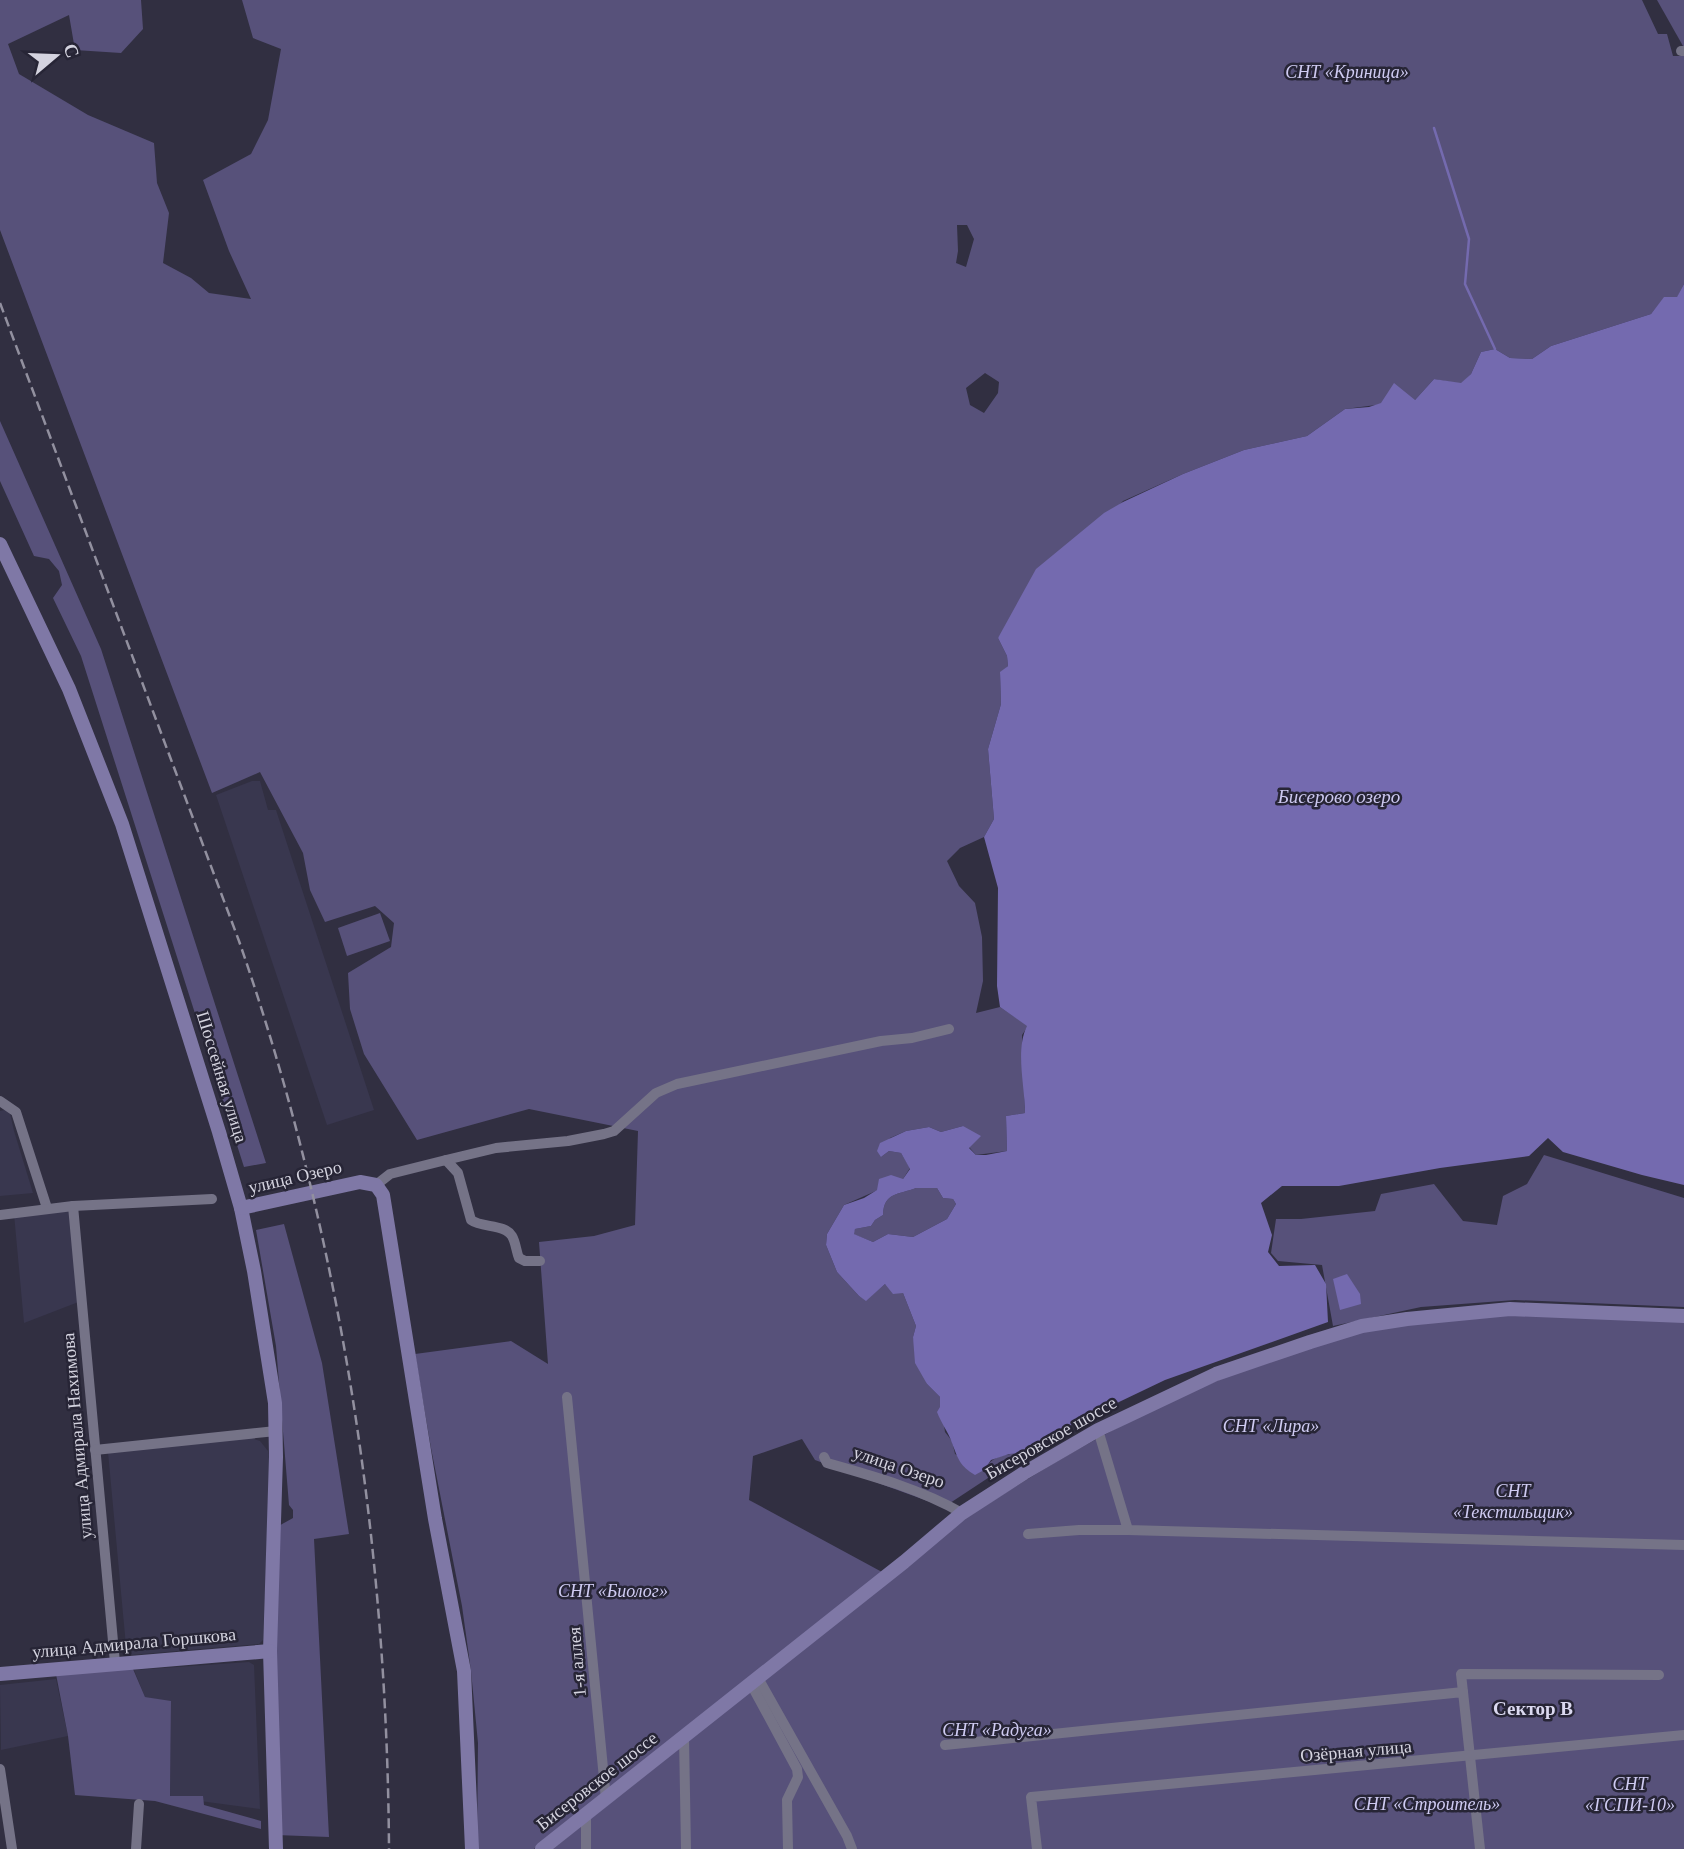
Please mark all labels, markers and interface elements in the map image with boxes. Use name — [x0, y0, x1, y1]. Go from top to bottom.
north arrow — [21, 21, 91, 91]
text: С — [59, 41, 84, 61]
park label: СНТ «Криница» — [1285, 62, 1409, 82]
water label: Бисерово озеро — [1277, 786, 1400, 807]
street label: Шоссейная улица — [193, 1009, 251, 1145]
street label: улица Озеро — [246, 1157, 344, 1197]
street label: улица Адмирала Нахимова — [58, 1332, 96, 1540]
street label: Бисеровское шоссе — [982, 1392, 1120, 1484]
park label: СНТ «Лира» — [1223, 1416, 1319, 1436]
street label: улица Озеро — [851, 1442, 947, 1492]
park label: СНТ «Текстильщик» — [1453, 1481, 1573, 1522]
park label: СНТ «Биолог» — [558, 1581, 668, 1601]
street label: улица Адмирала Горшкова — [31, 1624, 237, 1662]
street label: 1-я аллея — [564, 1626, 590, 1698]
district label: Сектор В — [1493, 1698, 1573, 1719]
park label: СНТ «Радуга» — [942, 1720, 1052, 1740]
street label: Бисеровское шоссе — [533, 1728, 661, 1834]
street label: Озёрная улица — [1299, 1736, 1413, 1766]
park label: СНТ «ГСПИ-10» — [1585, 1774, 1675, 1815]
park label: СНТ «Строитель» — [1354, 1794, 1500, 1814]

